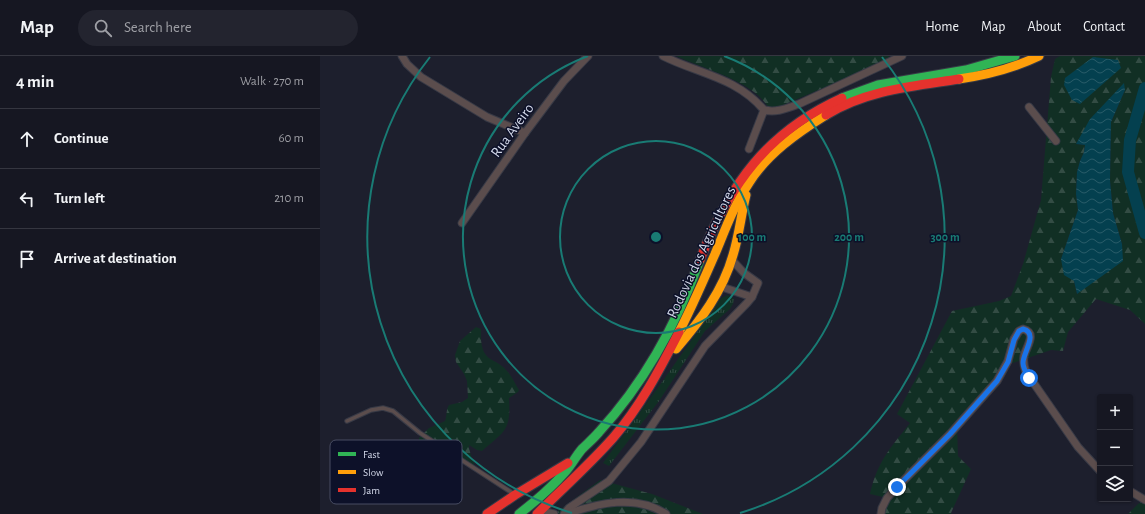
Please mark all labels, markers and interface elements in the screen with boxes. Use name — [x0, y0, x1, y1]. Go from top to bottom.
search box — [78, 10, 358, 46]
icon: search — [92, 17, 114, 39]
text: Map — [20, 18, 54, 37]
text: Search here — [124, 20, 192, 35]
text: Home — [925, 20, 959, 34]
text: Map — [981, 20, 1005, 34]
text: About — [1027, 20, 1061, 34]
text: Contact — [1083, 20, 1125, 34]
text: 4 min — [16, 73, 54, 90]
text: Walk · 270 m — [240, 75, 304, 88]
street label: Rua Aveiro — [488, 101, 537, 160]
icon: ahead — [16, 128, 38, 150]
text: Continue — [54, 131, 109, 146]
text: 60 m — [278, 132, 304, 145]
street label: Rodovia dos Agricultores — [664, 184, 739, 320]
icon: left — [16, 188, 38, 210]
text: Turn left — [54, 191, 105, 206]
text: 210 m — [274, 192, 304, 205]
centre of rings — [649, 230, 663, 244]
text: 100 m — [738, 231, 766, 243]
text: 200 m — [834, 231, 864, 243]
text: 300 m — [930, 231, 960, 243]
icon: arrive — [16, 248, 38, 270]
text: Arrive at destination — [54, 251, 177, 266]
route start — [1020, 369, 1038, 387]
map controls — [1097, 394, 1133, 502]
button: + — [1097, 394, 1133, 430]
button: − — [1097, 430, 1133, 466]
legend — [330, 440, 462, 504]
text: Fast — [363, 449, 381, 460]
button: layers — [1097, 466, 1133, 502]
text: Slow — [363, 467, 384, 478]
route end — [888, 478, 906, 496]
text: Jam — [363, 485, 380, 496]

